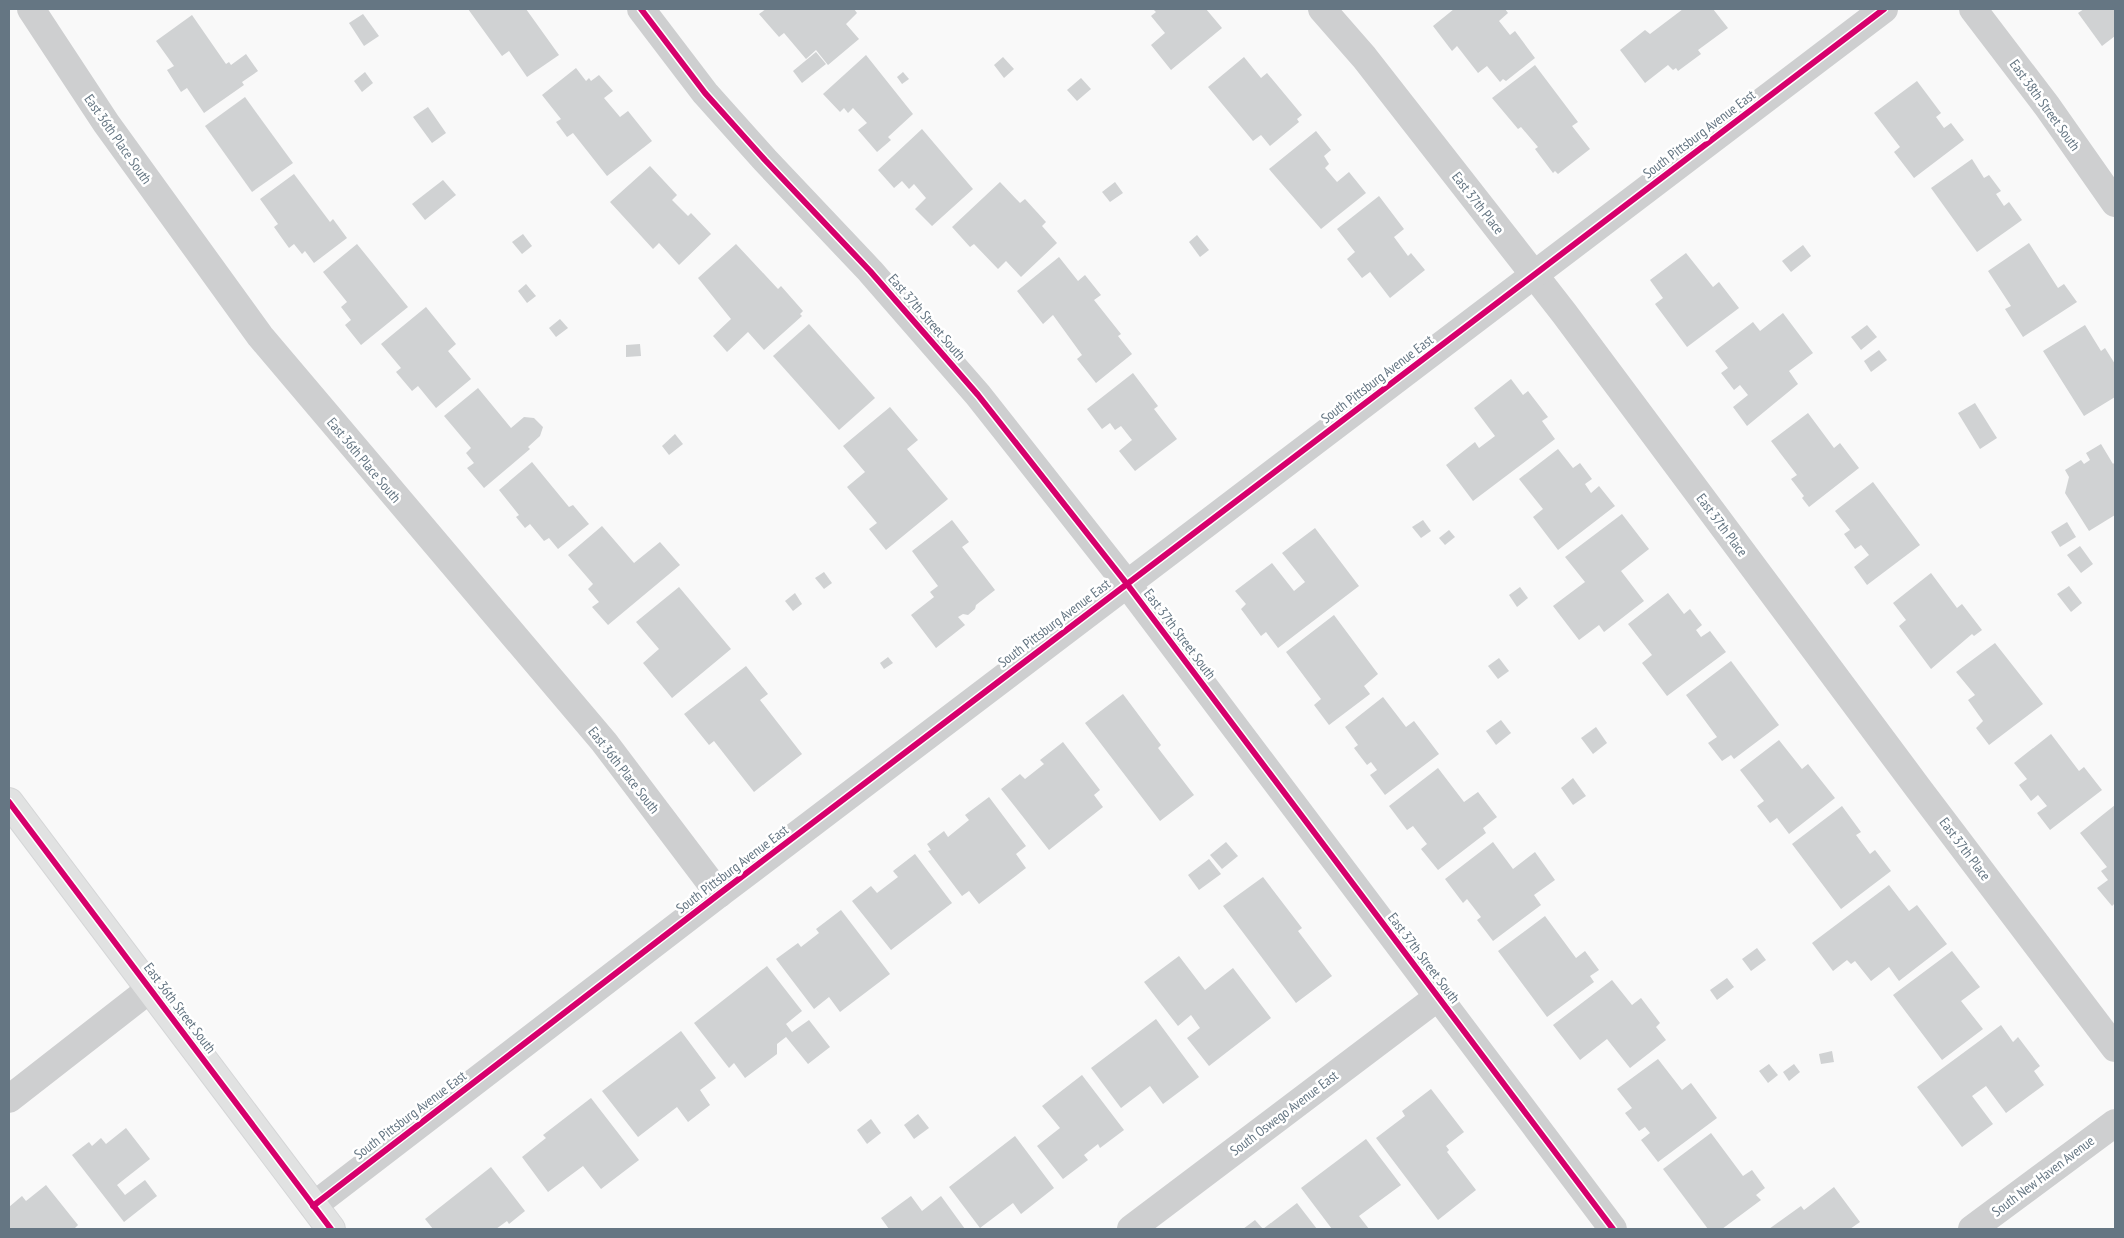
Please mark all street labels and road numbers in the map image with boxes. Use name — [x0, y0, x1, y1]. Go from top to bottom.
street label: East 38th Street South — [2006, 56, 2084, 154]
street label: South Pittsburg Avenue East — [1639, 86, 1759, 182]
street label: East 36th Place South — [80, 91, 156, 187]
street label: East 37th Place — [1448, 168, 1508, 238]
street label: East 37th Street South — [885, 270, 969, 364]
street label: South Pittsburg Avenue East — [1317, 331, 1437, 427]
street label: East 36th Place South — [323, 414, 405, 506]
street label: East 37th Place — [1692, 490, 1752, 560]
street label: South Pittsburg Avenue East — [994, 575, 1114, 671]
street label: East 37th Street South — [1140, 585, 1220, 683]
street label: East 36th Place South — [584, 723, 664, 817]
street label: East 37th Place — [1935, 814, 1995, 884]
street label: South Pittsburg Avenue East — [672, 821, 792, 917]
street label: East 37th Street South — [1384, 909, 1464, 1007]
street label: East 36th Street South — [140, 959, 220, 1057]
street label: South Oswego Avenue East — [1226, 1066, 1342, 1159]
street label: South Pittsburg Avenue East — [350, 1067, 470, 1163]
street label: South New Haven Avenue — [1988, 1131, 2098, 1220]

